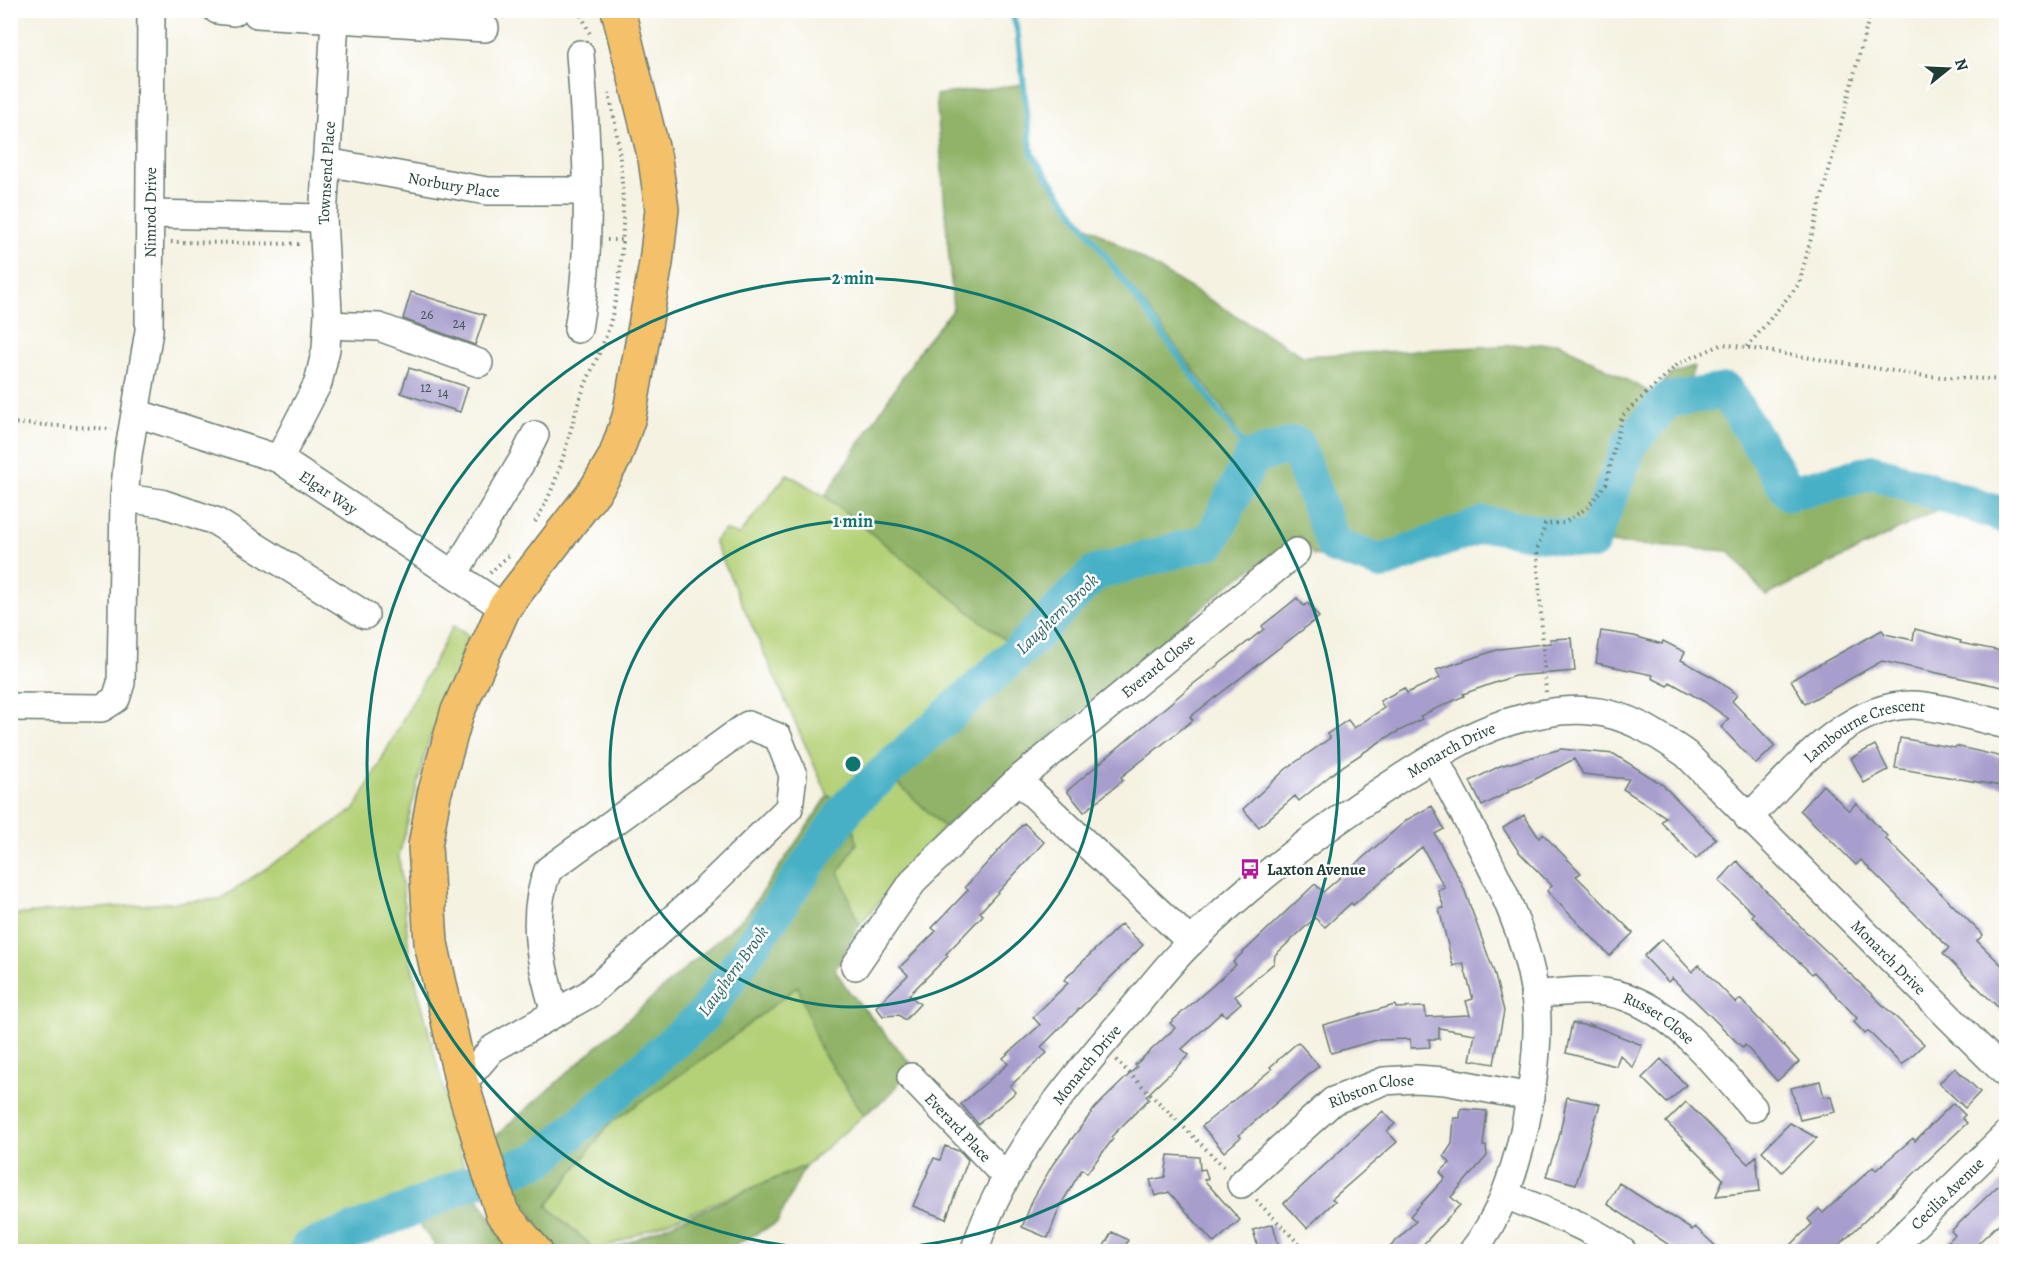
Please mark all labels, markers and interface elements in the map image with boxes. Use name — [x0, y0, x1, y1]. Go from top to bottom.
north arrow — [1918, 39, 1978, 99]
text: N — [1949, 56, 1974, 74]
street label: Townsend Place — [313, 120, 341, 225]
street label: Nimrod Drive — [139, 167, 162, 258]
street label: Norbury Place — [406, 167, 500, 203]
text: 2 min — [832, 266, 874, 290]
house number: 26 — [420, 305, 434, 324]
house number: 24 — [453, 314, 466, 333]
house number: 12 — [420, 378, 432, 397]
house number: 14 — [437, 383, 449, 402]
street label: Elgar Way — [295, 465, 363, 521]
text: 1 min — [833, 509, 873, 533]
water label: Laughern Brook — [1011, 569, 1103, 659]
street label: Everard Close — [1117, 629, 1200, 703]
street label: Lambourne Crescent — [1799, 695, 1926, 768]
street label: Monarch Drive — [1403, 717, 1499, 783]
centre of rings — [843, 754, 863, 774]
bus stop icon: Laxton Avenue — [1238, 857, 1262, 881]
place label: Laxton Avenue — [1267, 859, 1366, 881]
street label: Monarch Drive — [1846, 915, 1931, 1000]
water label: Laughern Brook — [692, 921, 774, 1021]
street label: Russet Close — [1620, 987, 1699, 1050]
street label: Monarch Drive — [1048, 1020, 1126, 1110]
street label: Ribston Close — [1325, 1069, 1415, 1114]
street label: Everard Place — [919, 1088, 996, 1167]
street label: Cecilia Avenue — [1906, 1153, 1989, 1235]

